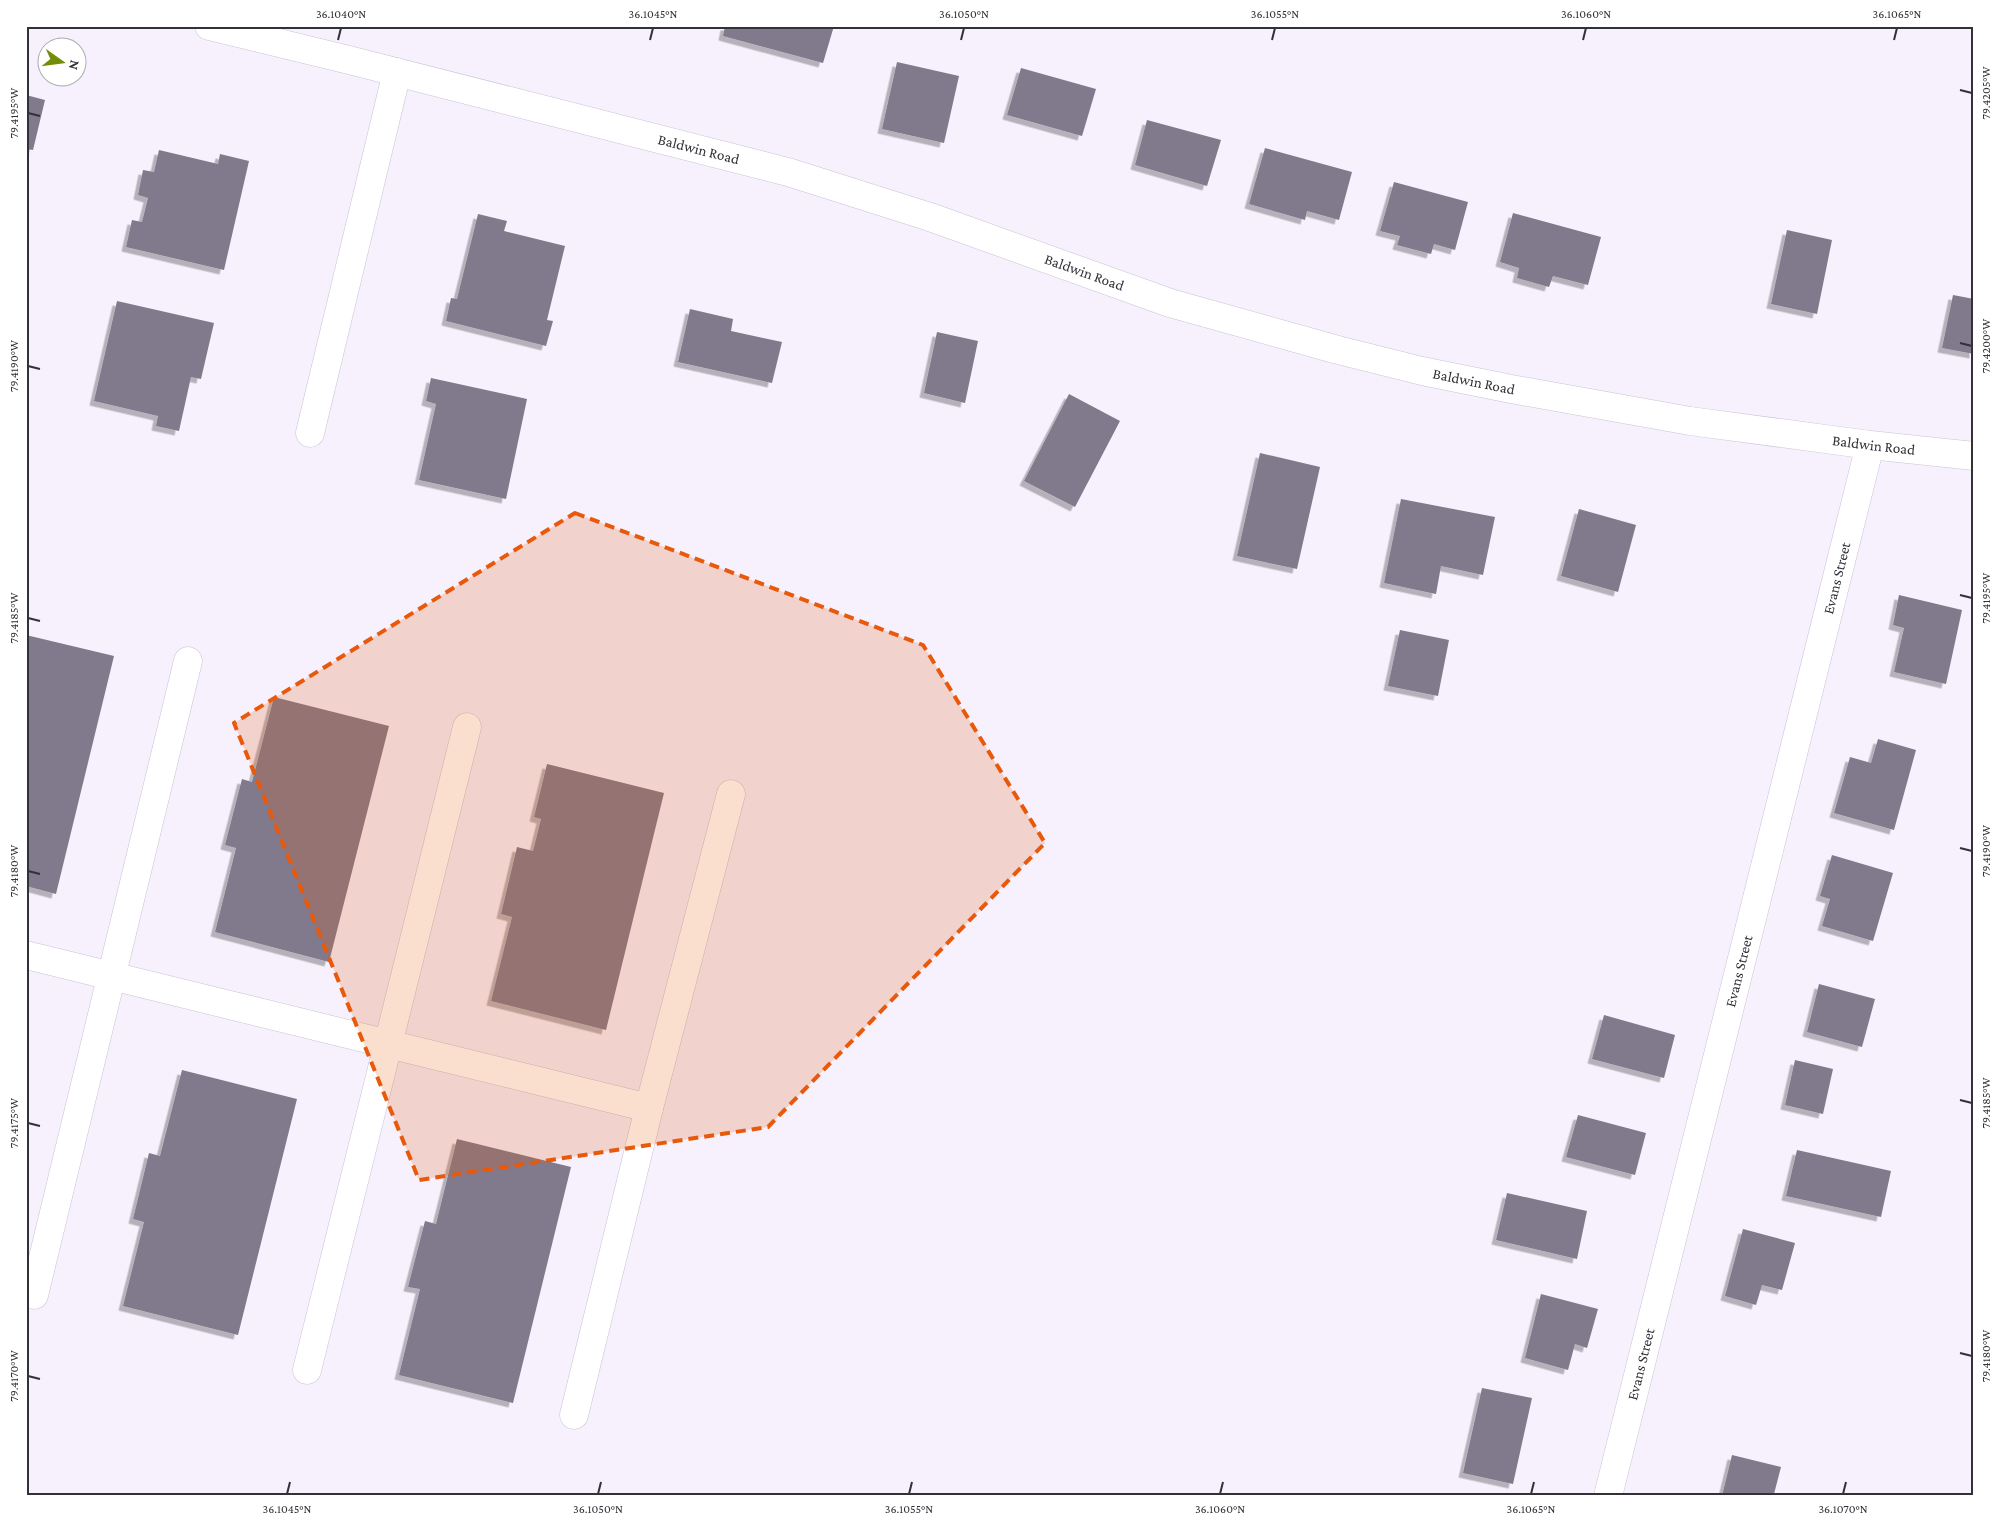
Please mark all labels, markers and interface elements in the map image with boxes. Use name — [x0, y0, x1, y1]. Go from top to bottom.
text: 36.1040°N — [316, 7, 366, 21]
text: 36.1045°N — [629, 7, 678, 21]
text: 36.1050°N — [939, 7, 989, 21]
text: 36.1055°N — [1251, 7, 1299, 21]
text: 36.1060°N — [1561, 7, 1611, 21]
text: 36.1065°N — [1873, 7, 1921, 21]
north arrow — [38, 38, 88, 88]
text: N — [66, 59, 84, 72]
text: 79.4205°W — [1979, 66, 1993, 120]
text: 79.4195°W — [7, 88, 21, 138]
street label: Baldwin Road — [656, 131, 741, 167]
street label: Baldwin Road — [1042, 251, 1126, 294]
text: 79.4200°W — [1979, 319, 1993, 373]
text: 79.4190°W — [7, 340, 21, 392]
street label: Baldwin Road — [1431, 365, 1516, 398]
street label: Baldwin Road — [1831, 432, 1916, 458]
street label: Evans Street — [1820, 539, 1854, 616]
text: 79.4195°W — [1979, 573, 1993, 623]
text: 79.4185°W — [7, 592, 21, 644]
text: 79.4190°W — [1979, 825, 1993, 877]
text: 79.4180°W — [7, 845, 21, 897]
street label: Evans Street — [1722, 932, 1756, 1009]
text: 79.4185°W — [1979, 1077, 1993, 1129]
text: 79.4175°W — [7, 1098, 21, 1148]
street label: Evans Street — [1624, 1325, 1658, 1402]
text: 79.4180°W — [1979, 1330, 1993, 1382]
text: 79.4170°W — [7, 1350, 21, 1402]
text: 36.1045°N — [263, 1502, 312, 1516]
text: 36.1050°N — [573, 1502, 623, 1516]
text: 36.1055°N — [885, 1502, 933, 1516]
text: 36.1060°N — [1195, 1502, 1245, 1516]
text: 36.1065°N — [1507, 1502, 1555, 1516]
text: 36.1070°N — [1818, 1502, 1868, 1516]

